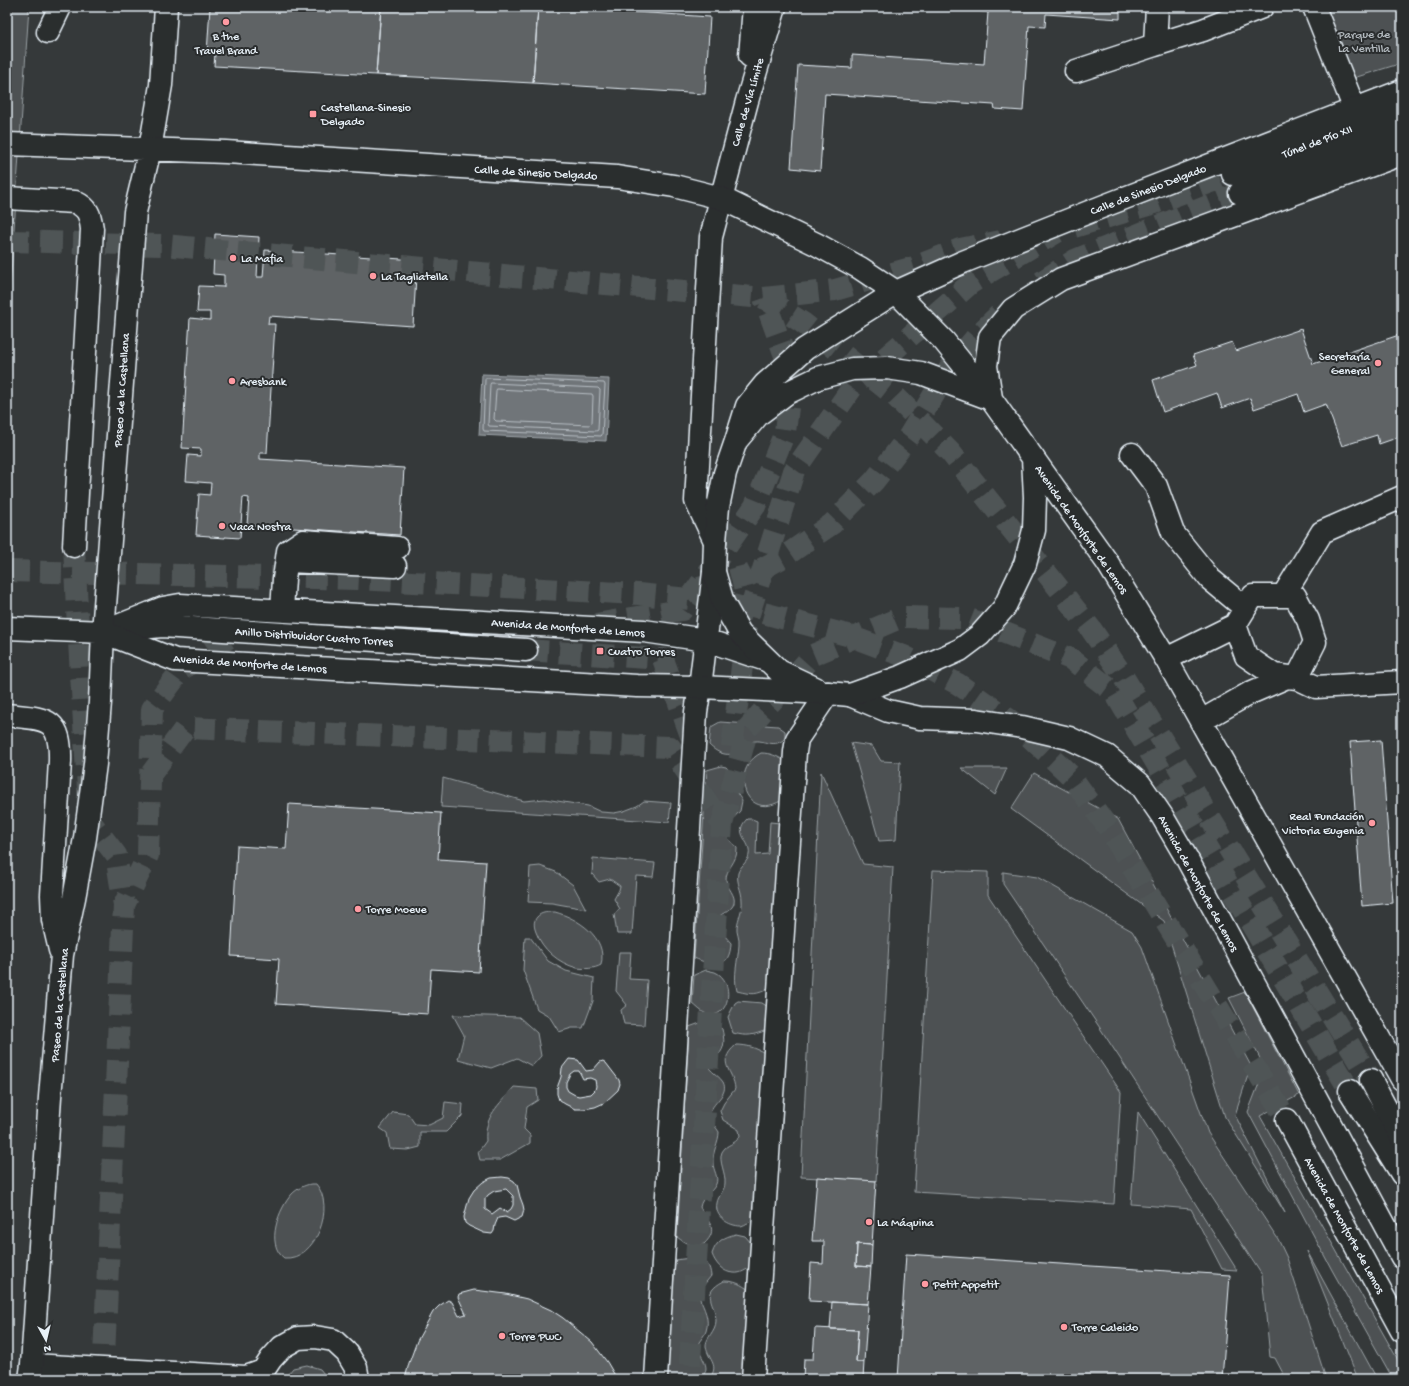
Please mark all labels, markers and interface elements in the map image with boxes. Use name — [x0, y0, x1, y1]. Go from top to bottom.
marker: B the Travel Brand — [221, 17, 231, 27]
park label: Parque de La Ventilla — [1337, 29, 1391, 57]
place label: B the Travel Brand — [194, 31, 258, 59]
street label: Calle de Vía Límite — [730, 56, 768, 148]
place label: Castellana-Sinesio Delgado — [320, 102, 411, 130]
marker: Castellana-Sinesio Delgado — [308, 109, 318, 119]
street label: Túnel de Pío XII — [1280, 123, 1355, 163]
street label: Calle de Sinesio Delgado — [1089, 162, 1209, 219]
street label: Calle de Sinesio Delgado — [474, 164, 598, 184]
marker: La Mafia — [228, 253, 238, 263]
place label: La Mafia — [241, 253, 283, 267]
marker: La Tagliatella — [368, 271, 378, 281]
place label: La Tagliatella — [381, 271, 448, 285]
street label: Paseo de la Castellana — [112, 332, 134, 449]
place label: Secretaría General — [1319, 351, 1370, 379]
marker: Secretaría General — [1373, 358, 1383, 368]
marker: Aresbank — [227, 376, 237, 386]
place label: Aresbank — [240, 376, 288, 390]
street label: Avenida de Monforte de Lemos — [1031, 463, 1130, 598]
marker: Vaca Nostra — [217, 521, 227, 531]
place label: Vaca Nostra — [229, 521, 292, 535]
street label: Avenida de Monforte de Lemos — [491, 617, 646, 641]
street label: Anillo Distribuidor Cuatro Torres — [234, 625, 394, 651]
marker: Cuatro Torres — [595, 646, 605, 656]
place label: Cuatro Torres — [608, 646, 676, 660]
street label: Avenida de Monforte de Lemos — [173, 653, 328, 677]
place label: Real Fundación Victoria Eugenia — [1281, 811, 1364, 839]
street label: Avenida de Monforte de Lemos — [1154, 813, 1241, 955]
marker: Real Fundación Victoria Eugenia — [1367, 818, 1377, 828]
marker: Torre Moeve — [353, 904, 363, 914]
place label: Torre Moeve — [365, 904, 427, 918]
street label: Paseo de la Castellana — [49, 947, 73, 1064]
street label: Avenida de Monforte de Lemos — [1300, 1155, 1387, 1297]
marker: La Máquina — [864, 1217, 874, 1227]
place label: La Máquina — [877, 1217, 934, 1231]
marker: Petit Appetit — [920, 1279, 930, 1289]
place label: Petit Appetit — [932, 1279, 1000, 1293]
north arrow — [26, 1320, 66, 1360]
marker: Torre Caleido — [1059, 1322, 1069, 1332]
place label: Torre Caleido — [1071, 1322, 1138, 1336]
marker: Torre PwC — [497, 1331, 507, 1341]
place label: Torre PwC — [509, 1331, 562, 1345]
text: N — [43, 1341, 52, 1354]

